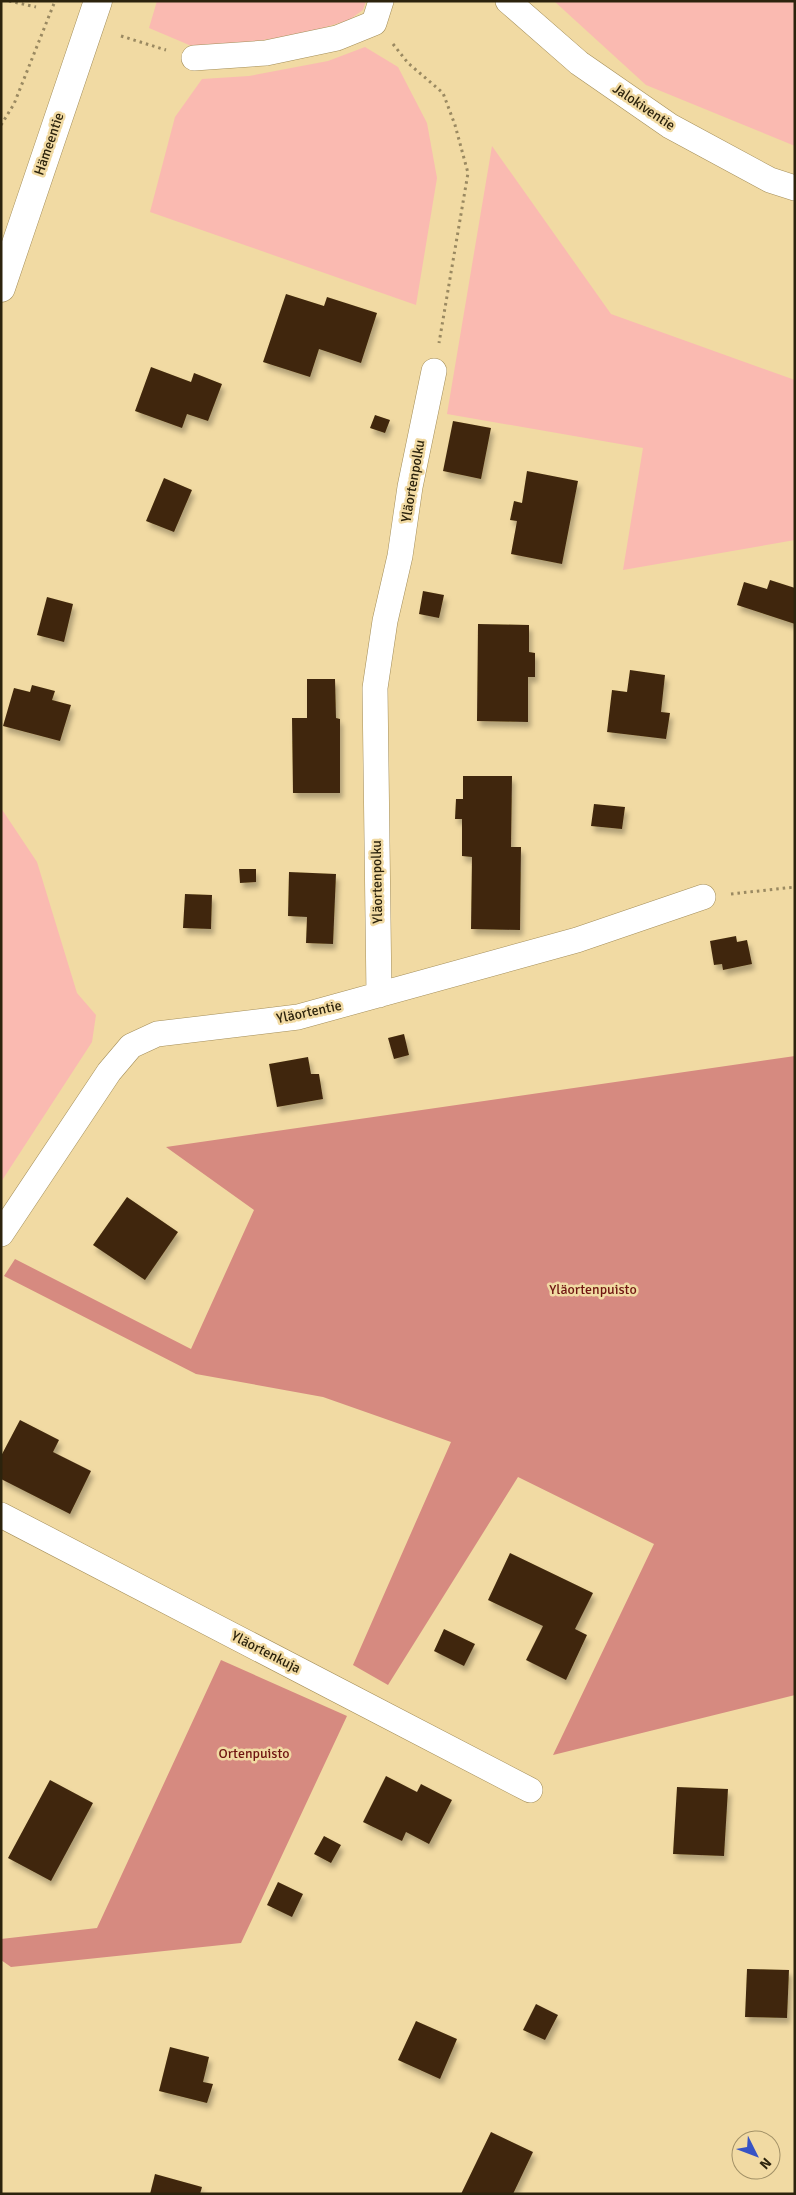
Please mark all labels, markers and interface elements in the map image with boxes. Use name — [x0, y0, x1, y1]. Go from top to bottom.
street label: Jalokiventie — [610, 80, 678, 134]
street label: Hämeentie — [30, 110, 68, 178]
street label: Yläortenpolku — [397, 438, 429, 524]
street label: Yläortenpolku — [368, 840, 386, 924]
street label: Yläortentie — [275, 997, 343, 1027]
park label: Yläortenpuisto — [549, 1281, 637, 1298]
street label: Yläortenkuja — [228, 1627, 304, 1677]
park label: Ortenpuisto — [218, 1745, 290, 1762]
north arrow — [731, 2130, 781, 2180]
text: N — [756, 2154, 775, 2173]

